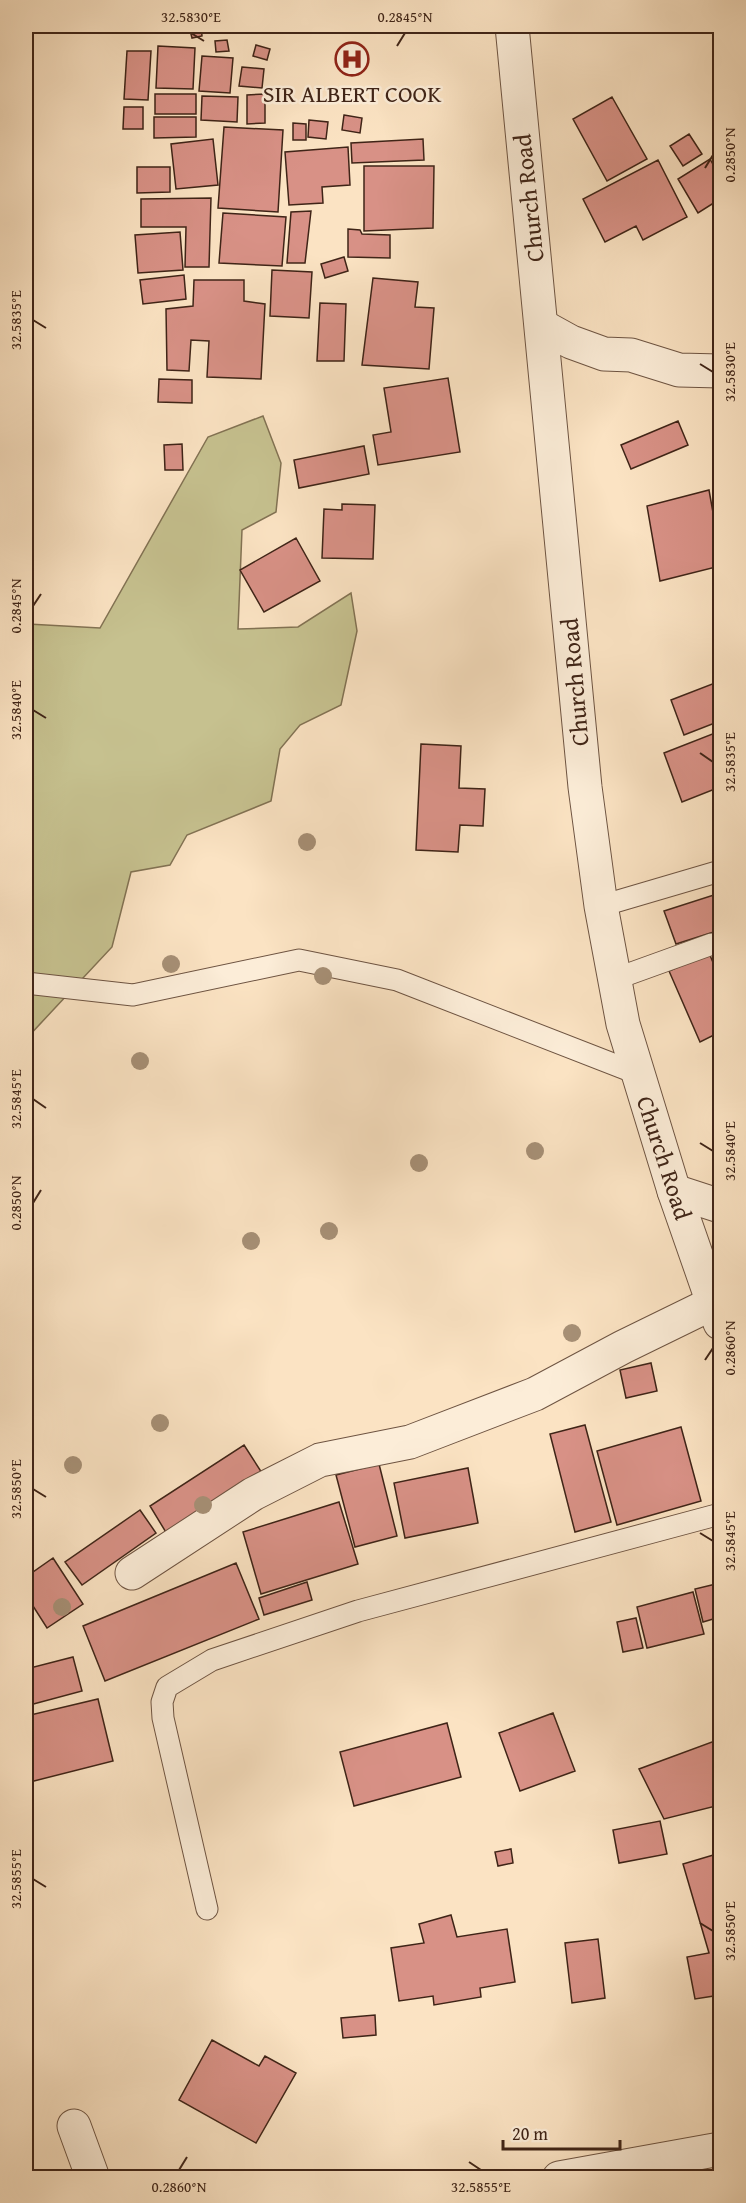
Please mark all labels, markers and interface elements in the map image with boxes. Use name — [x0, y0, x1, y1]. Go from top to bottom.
text: 32.5830°E — [161, 6, 221, 27]
text: 0.2845°N — [378, 6, 433, 27]
hospital icon: SIR ALBERT COOK — [334, 41, 370, 77]
place label: SIR ALBERT COOK — [263, 76, 442, 111]
text: 0.2850°N — [719, 127, 740, 182]
street label: Church Road — [504, 132, 553, 264]
text: 32.5835°E — [5, 290, 26, 350]
text: 32.5830°E — [719, 342, 740, 402]
text: 0.2845°N — [5, 578, 26, 633]
street label: Church Road — [551, 616, 598, 747]
text: 32.5840°E — [5, 680, 26, 740]
text: 32.5835°E — [719, 732, 740, 792]
text: 32.5845°E — [5, 1069, 26, 1129]
street label: Church Road — [628, 1091, 701, 1224]
text: 32.5840°E — [719, 1121, 740, 1181]
text: 0.2850°N — [5, 1175, 26, 1230]
text: 0.2860°N — [719, 1320, 740, 1375]
text: 32.5850°E — [5, 1459, 26, 1519]
text: 32.5845°E — [719, 1511, 740, 1571]
text: 32.5855°E — [5, 1849, 26, 1909]
text: 32.5850°E — [719, 1901, 740, 1961]
scale bar — [503, 2113, 620, 2151]
text: 20 m — [512, 2120, 548, 2147]
text: 0.2860°N — [152, 2176, 207, 2197]
text: 32.5855°E — [451, 2176, 511, 2197]

